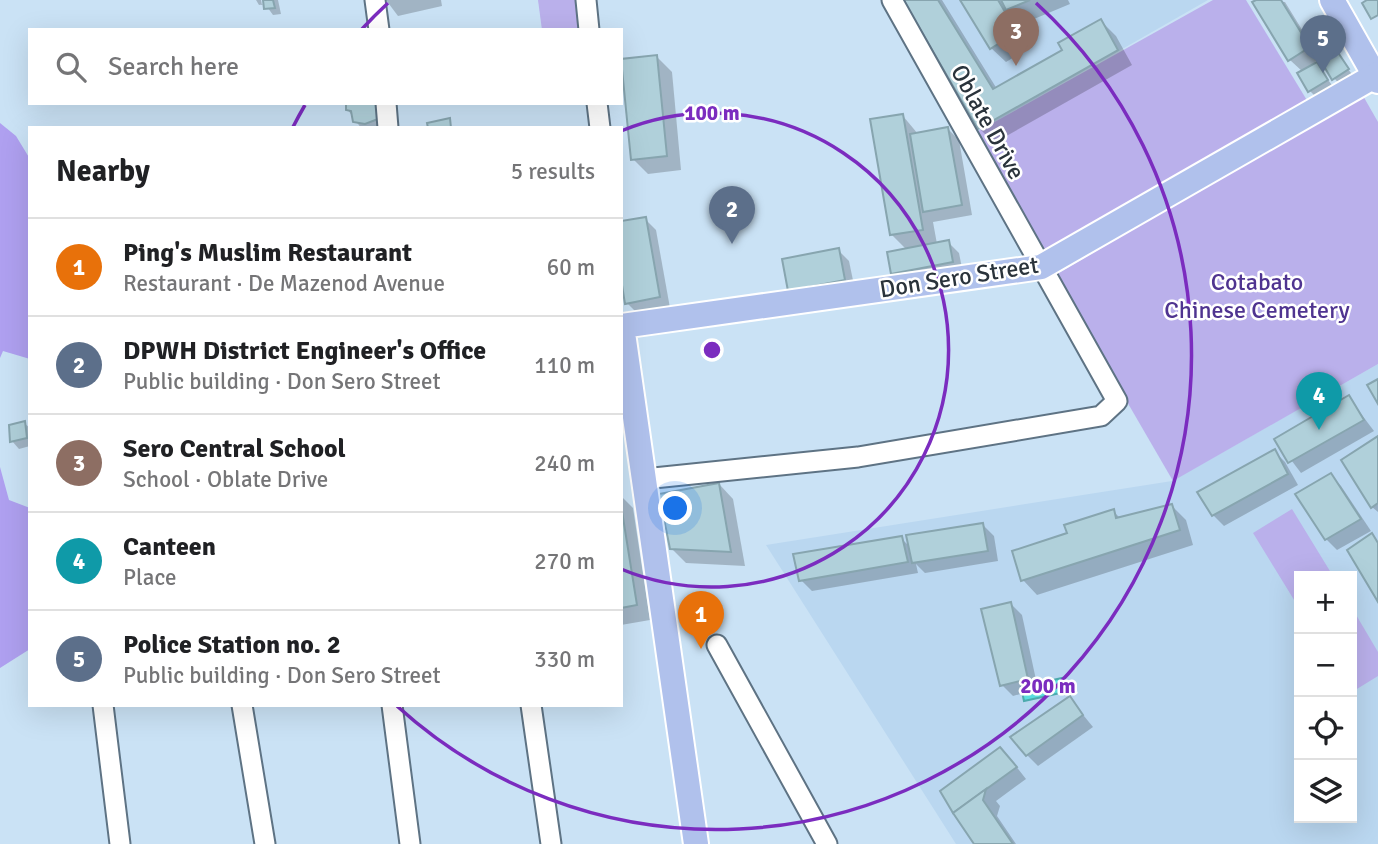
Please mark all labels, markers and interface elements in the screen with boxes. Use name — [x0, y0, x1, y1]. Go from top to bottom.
pin: 3 — [993, 8, 1039, 66]
pin: 5 — [1300, 15, 1346, 73]
search box — [28, 28, 623, 105]
icon: search — [52, 48, 90, 86]
text: Search here — [108, 51, 239, 83]
street label: Oblate Drive — [944, 59, 1032, 185]
text: 100 m — [684, 100, 740, 126]
text: Nearby — [56, 153, 150, 190]
text: 5 results — [511, 157, 595, 186]
pin: 2 — [709, 186, 755, 244]
text: Ping's Muslim Restaurant — [123, 237, 412, 269]
street label: Don Sero Street — [877, 250, 1041, 304]
text: 1 — [73, 253, 85, 282]
text: 60 m — [547, 253, 595, 282]
park label: Cotabato Chinese Cemetery — [1164, 267, 1350, 325]
text: Restaurant · De Mazenod Avenue — [123, 269, 445, 298]
text: DPWH District Engineer's Office — [123, 335, 486, 367]
centre of rings — [700, 338, 724, 362]
text: 2 — [73, 351, 85, 380]
text: 110 m — [534, 351, 595, 380]
text: Public building · Don Sero Street — [123, 367, 441, 396]
pin: 4 — [1296, 372, 1342, 430]
text: Sero Central School — [123, 433, 346, 465]
text: 3 — [73, 449, 85, 478]
text: 240 m — [534, 449, 595, 478]
text: School · Oblate Drive — [123, 465, 328, 494]
your location — [658, 491, 692, 525]
text: Canteen — [123, 531, 216, 563]
text: 4 — [73, 547, 85, 576]
text: 270 m — [534, 547, 595, 576]
text: Place — [123, 563, 177, 592]
map controls — [1294, 571, 1357, 823]
button: + — [1294, 571, 1357, 634]
pin: 1 — [678, 591, 724, 649]
text: Police Station no. 2 — [123, 629, 341, 661]
button: − — [1294, 634, 1357, 697]
text: 5 — [73, 645, 85, 674]
text: 330 m — [534, 645, 595, 674]
text: Public building · Don Sero Street — [123, 661, 441, 690]
text: 200 m — [1020, 673, 1076, 699]
button: locate — [1294, 697, 1357, 760]
button: layers — [1294, 760, 1357, 823]

